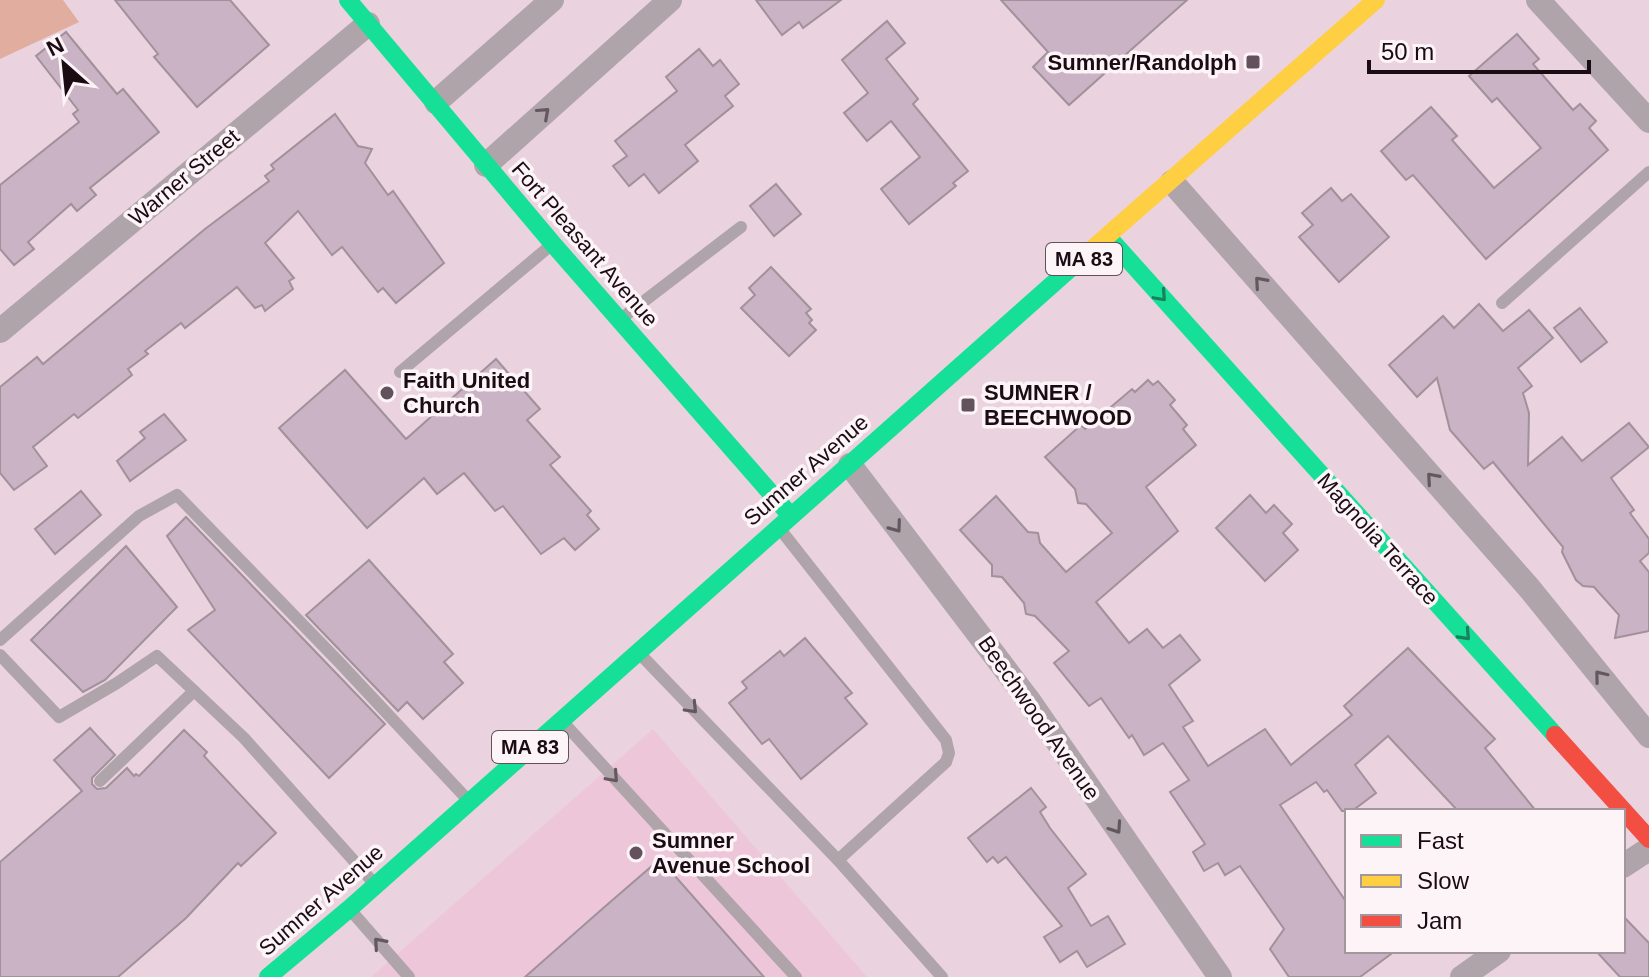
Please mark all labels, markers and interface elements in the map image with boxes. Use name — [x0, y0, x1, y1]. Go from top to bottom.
north arrow — [24, 24, 104, 104]
scale bar — [1369, 24, 1589, 74]
text: N — [42, 32, 68, 61]
text: 50 m — [1381, 38, 1434, 65]
place label: Sumner/Randolph — [1048, 50, 1237, 75]
marker: Sumner/Randolph — [1244, 53, 1262, 71]
one-way arrow — [534, 108, 549, 123]
street label: Warner Street — [124, 124, 244, 230]
street label: Fort Pleasant Avenue — [507, 157, 663, 331]
road number: MA 83 — [1046, 243, 1122, 275]
one-way arrow — [1255, 277, 1270, 292]
one-way arrow — [1151, 287, 1166, 301]
place label: Faith United Church — [403, 368, 530, 418]
place label: SUMNER / BEECHWOOD — [984, 380, 1132, 430]
marker: Faith United Church — [378, 384, 396, 402]
marker: SUMNER / BEECHWOOD — [959, 396, 977, 414]
street label: Sumner Avenue — [739, 409, 873, 531]
street label: Magnolia Terrace — [1312, 468, 1444, 610]
one-way arrow — [1427, 472, 1441, 487]
one-way arrow — [886, 519, 901, 533]
one-way arrow — [1456, 626, 1470, 641]
street label: Beechwood Avenue — [973, 631, 1105, 805]
one-way arrow — [1595, 671, 1610, 685]
one-way arrow — [682, 699, 697, 713]
road number: MA 83 — [492, 731, 568, 763]
one-way arrow — [604, 768, 618, 783]
legend — [1345, 809, 1625, 953]
one-way arrow — [1106, 819, 1121, 833]
text: Fast — [1417, 827, 1464, 854]
place label: Sumner Avenue School — [652, 828, 810, 878]
street label: Sumner Avenue — [254, 839, 388, 961]
marker: Sumner Avenue School — [627, 844, 645, 862]
text: Slow — [1417, 867, 1470, 894]
text: Jam — [1417, 907, 1462, 934]
one-way arrow — [374, 937, 389, 952]

